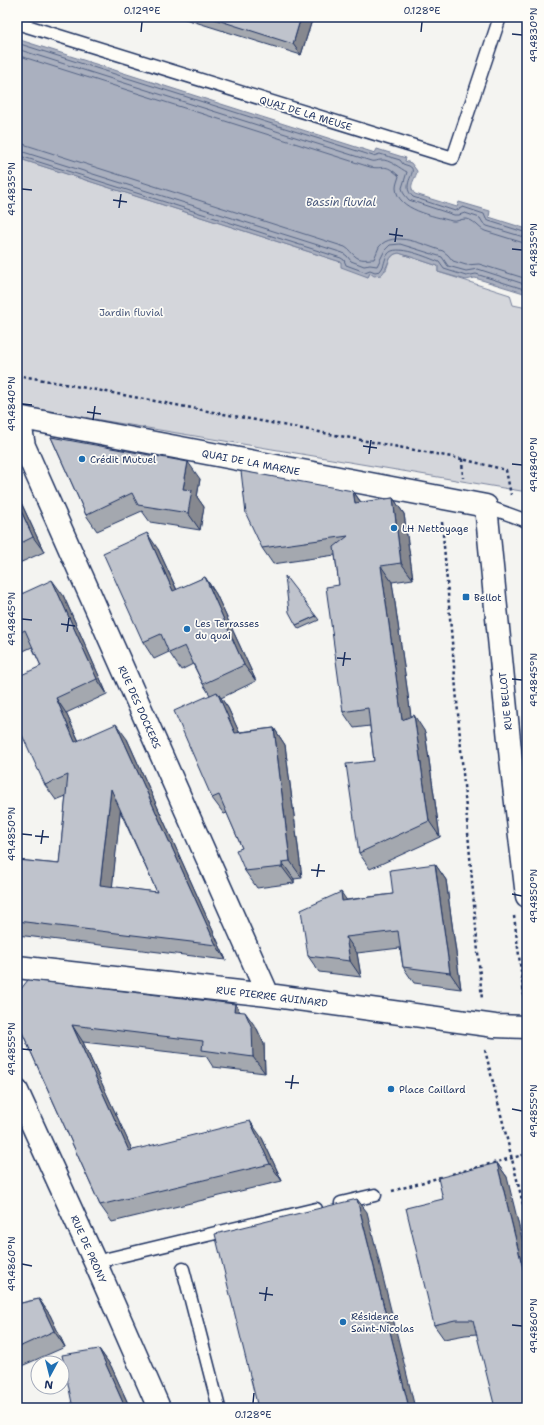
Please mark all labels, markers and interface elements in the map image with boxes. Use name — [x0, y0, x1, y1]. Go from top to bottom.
text: 0.129°E — [124, 4, 160, 17]
text: 0.128°E — [403, 4, 441, 17]
text: 49.4830°N — [527, 8, 540, 62]
street label: QUAI DE LA MEUSE — [258, 93, 354, 134]
text: 49.4835°N — [5, 162, 18, 216]
water label: Bassin fluvial — [306, 195, 377, 210]
text: 49.4835°N — [527, 223, 540, 277]
park label: Jardin fluvial — [99, 306, 163, 319]
text: 49.4840°N — [5, 376, 18, 432]
text: 49.4840°N — [527, 437, 540, 493]
street label: QUAI DE LA MARNE — [201, 447, 301, 478]
place label: Crédit Mutuel — [90, 453, 156, 466]
marker: Crédit Mutuel — [77, 454, 87, 464]
place label: LH Nettoyage — [402, 522, 469, 535]
marker: LH Nettoyage — [389, 523, 399, 533]
place label: Bellot — [474, 591, 502, 604]
text: 49.4845°N — [5, 592, 18, 646]
marker: Bellot — [461, 592, 471, 602]
place label: Les Terrasses du quai — [195, 617, 259, 642]
marker: Les Terrasses du quai — [182, 624, 192, 634]
text: 49.4845°N — [527, 653, 540, 707]
street label: RUE DES DOCKERS — [115, 664, 164, 751]
street label: RUE BELLOT — [496, 671, 515, 731]
text: 49.4850°N — [5, 807, 18, 861]
text: 49.4850°N — [527, 869, 540, 923]
street label: RUE PIERRE GUINARD — [215, 983, 329, 1010]
text: 49.4855°N — [5, 1022, 18, 1076]
place label: Place Caillard — [399, 1083, 466, 1096]
marker: Place Caillard — [386, 1084, 396, 1094]
text: 49.4855°N — [527, 1084, 540, 1138]
street label: RUE DE PRONY — [68, 1213, 109, 1285]
text: 49.4860°N — [5, 1236, 18, 1292]
text: 49.4860°N — [527, 1298, 540, 1354]
place label: Résidence Saint-Nicolas — [351, 1310, 414, 1335]
marker: Résidence Saint-Nicolas — [338, 1317, 348, 1327]
north arrow — [30, 1355, 70, 1395]
text: N — [43, 1376, 54, 1392]
text: 0.128°E — [234, 1408, 272, 1421]

